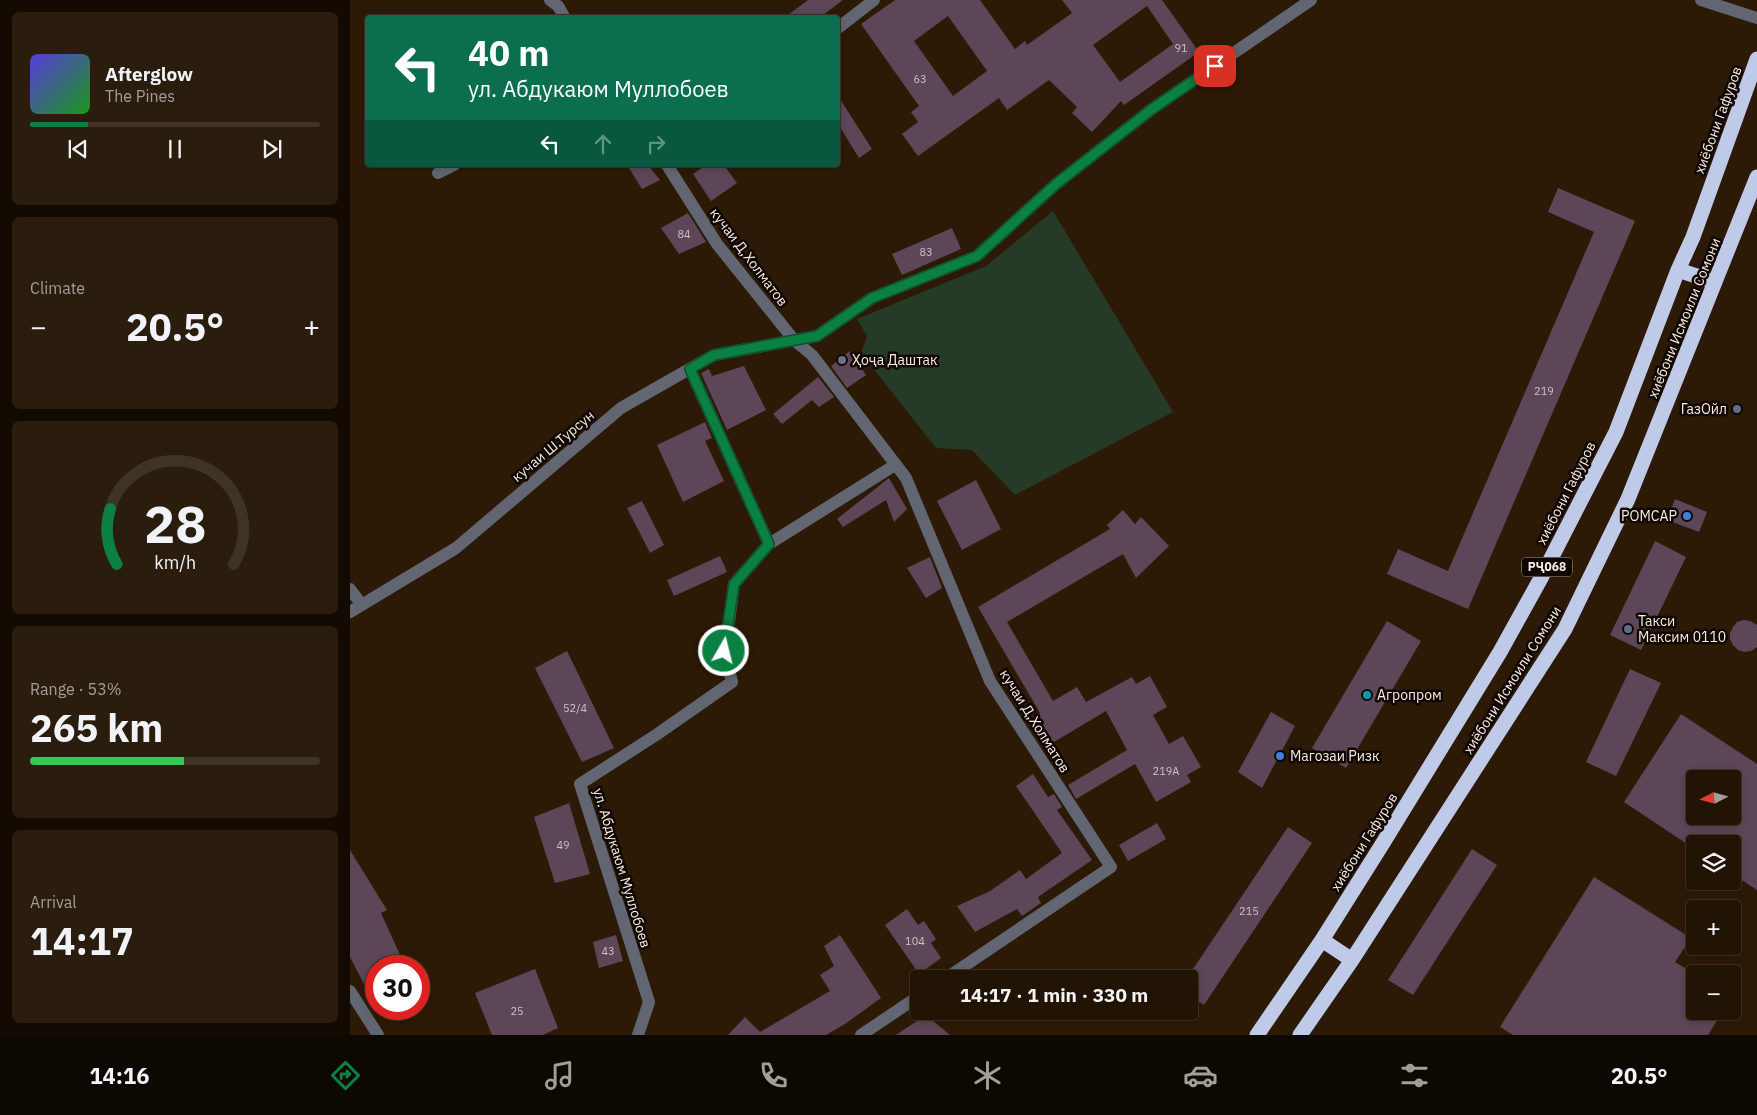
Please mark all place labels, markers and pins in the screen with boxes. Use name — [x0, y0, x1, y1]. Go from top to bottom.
pin — [1194, 45, 1236, 87]
place label: Ҳоҷа Даштак — [852, 351, 938, 369]
marker: Ҳоҷа Даштак — [836, 354, 848, 366]
place label: ГазОйл — [1681, 400, 1727, 418]
marker: ГазОйл — [1731, 403, 1743, 415]
place label: РОМСАР — [1621, 507, 1677, 525]
marker: РОМСАР — [1681, 510, 1693, 522]
place label: Такси Максим 0110 — [1638, 612, 1726, 646]
marker: Такси Максим 0110 — [1622, 623, 1634, 635]
place label: Агропром — [1377, 686, 1442, 704]
marker: Агропром — [1361, 689, 1373, 701]
place label: Магозаи Ризк — [1290, 747, 1380, 765]
marker: Магозаи Ризк — [1274, 750, 1286, 762]

